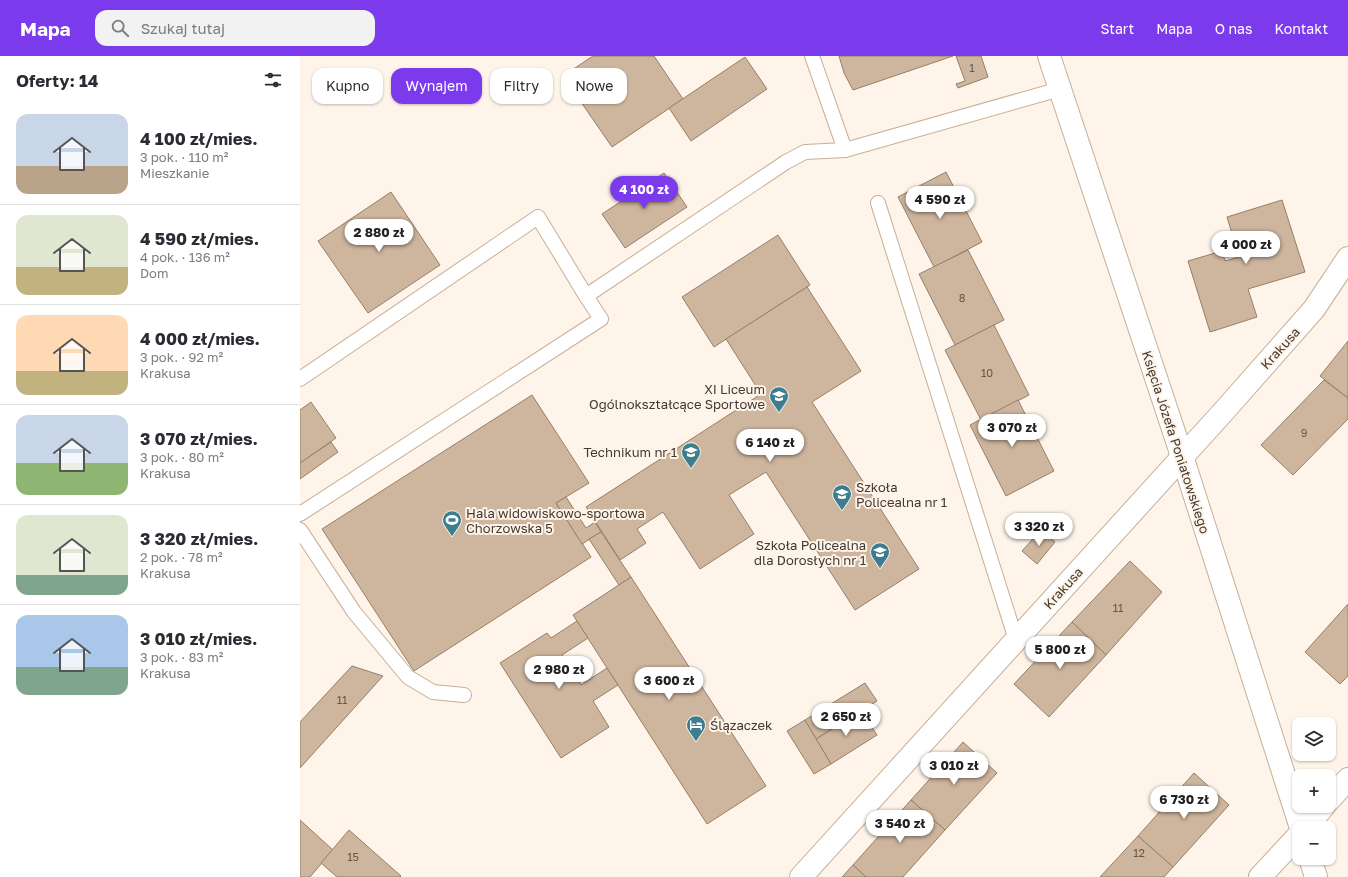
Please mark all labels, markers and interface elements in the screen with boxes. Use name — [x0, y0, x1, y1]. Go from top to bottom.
search box — [95, 10, 375, 46]
text: Mapa — [20, 17, 71, 40]
icon: search — [109, 17, 131, 39]
text: Szukaj tutaj — [141, 19, 225, 37]
text: Start — [1101, 20, 1134, 37]
text: Mapa — [1156, 20, 1193, 37]
text: O nas — [1215, 20, 1252, 37]
text: Kontakt — [1274, 20, 1328, 37]
house number: 1 — [969, 61, 975, 74]
chip: Kupno — [312, 68, 383, 104]
chip: Wynajem — [391, 68, 482, 104]
chip: Filtry — [490, 68, 553, 104]
chip: Nowe — [561, 68, 627, 104]
icon: filters — [262, 69, 284, 91]
text: Oferty: 14 — [16, 70, 98, 91]
text: 4 100 zł/mies. — [140, 128, 258, 149]
icon: home — [48, 130, 96, 178]
text: 3 pok. · 110 m² — [140, 149, 229, 165]
text: Mieszkanie — [140, 165, 209, 181]
pin: 4 100 zł — [603, 176, 685, 210]
text: 4 100 zł — [619, 181, 669, 197]
pin: 4 590 zł — [899, 186, 981, 220]
text: 4 590 zł — [915, 191, 965, 207]
pin: 2 880 zł — [338, 219, 420, 253]
text: 2 880 zł — [353, 224, 405, 240]
text: 4 590 zł/mies. — [140, 228, 259, 249]
icon: home — [48, 231, 96, 279]
pin: 4 000 zł — [1205, 231, 1287, 265]
text: 4 000 zł — [1220, 236, 1272, 252]
text: 4 pok. · 136 m² — [140, 249, 230, 265]
text: Dom — [140, 265, 168, 281]
house number: 8 — [959, 291, 966, 304]
street label: Krakusa — [1257, 324, 1303, 372]
text: 4 000 zł/mies. — [140, 328, 260, 349]
icon: home — [48, 331, 96, 379]
text: 3 pok. · 92 m² — [140, 349, 223, 365]
street label: Księcia Józefa Poniatowskiego — [1139, 349, 1213, 536]
text: Krakusa — [140, 365, 191, 381]
house number: 10 — [981, 366, 993, 379]
place label: XI Liceum Ogólnokształcące Sportowe — [589, 381, 765, 412]
school or university icon: XI Liceum Ogólnokształcące Sportowe — [768, 385, 790, 413]
pin: 3 070 zł — [971, 414, 1053, 448]
text: 3 070 zł — [987, 419, 1037, 435]
house number: 9 — [1301, 426, 1307, 439]
text: 3 070 zł/mies. — [140, 428, 258, 449]
pin: 6 140 zł — [729, 429, 811, 463]
icon: home — [48, 431, 96, 479]
text: 6 140 zł — [745, 434, 795, 450]
school or university icon: Technikum nr 1 — [680, 441, 702, 469]
place label: Technikum nr 1 — [583, 444, 677, 460]
text: 3 pok. · 80 m² — [140, 449, 224, 465]
text: Krakusa — [140, 465, 191, 481]
place label: Szkoła Policealna nr 1 — [856, 479, 947, 510]
school or university icon: Szkoła Policealna nr 1 — [831, 483, 853, 511]
place label: Hala widowiskowo-sportowa Chorzowska 5 — [466, 505, 645, 536]
sports icon: Hala widowiskowo-sportowa Chorzowska 5 — [441, 509, 463, 537]
pin: 3 320 zł — [998, 513, 1080, 547]
text: 3 320 zł — [1014, 518, 1064, 534]
text: 3 320 zł/mies. — [140, 528, 258, 549]
icon: home — [48, 531, 96, 579]
place label: Szkoła Policealna dla Dorosłych nr 1 — [754, 537, 866, 568]
school or university icon: Szkoła Policealna dla Dorosłych nr 1 — [869, 541, 891, 569]
text: 2 pok. · 78 m² — [140, 549, 223, 565]
street label: Krakusa — [1040, 564, 1086, 612]
text: Krakusa — [140, 565, 191, 581]
house number: 11 — [1113, 601, 1123, 614]
text: 3 010 zł/mies. — [140, 628, 257, 649]
icon: home — [48, 631, 96, 679]
pin: 5 800 zł — [1019, 636, 1101, 670]
text: 5 800 zł — [1034, 641, 1086, 657]
text: 3 pok. · 83 m² — [140, 649, 223, 665]
pin: 2 980 zł — [518, 656, 600, 690]
text: 2 980 zł — [534, 661, 584, 677]
text: Krakusa — [140, 665, 191, 681]
pin: 3 600 zł — [628, 667, 710, 701]
text: 3 600 zł — [643, 672, 695, 688]
house number: 11 — [337, 693, 347, 706]
pin: 2 650 zł — [805, 703, 887, 737]
text: 2 650 zł — [821, 708, 871, 724]
hotel icon: Ślązaczek — [685, 714, 707, 742]
place label: Ślązaczek — [710, 717, 773, 733]
map controls — [1292, 717, 1336, 865]
button: layers — [1292, 717, 1336, 761]
pin: 3 010 zł — [913, 752, 995, 786]
text: 3 010 zł — [929, 757, 979, 773]
button: + — [1292, 769, 1336, 813]
pin: 6 730 zł — [1143, 786, 1225, 820]
text: 6 730 zł — [1159, 791, 1209, 807]
pin: 3 540 zł — [859, 810, 941, 844]
text: 3 540 zł — [875, 815, 925, 831]
button: − — [1292, 821, 1336, 865]
house number: 12 — [1133, 846, 1145, 859]
house number: 15 — [347, 850, 359, 863]

